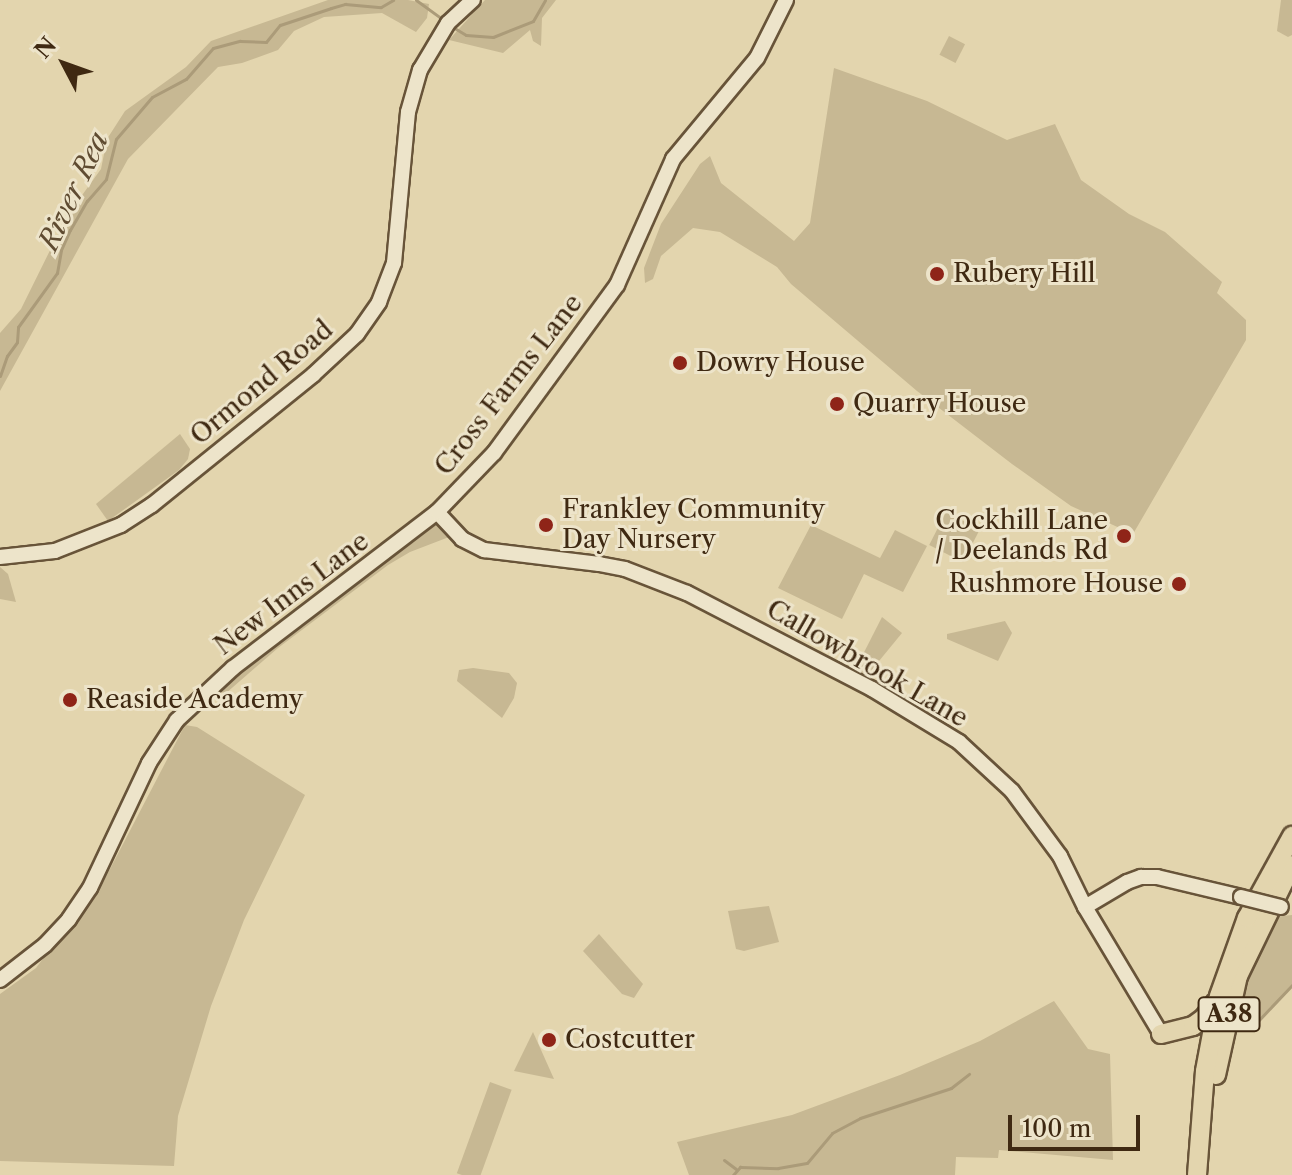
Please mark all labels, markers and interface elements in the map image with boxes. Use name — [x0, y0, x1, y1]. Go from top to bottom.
north arrow — [24, 24, 104, 104]
text: N — [29, 32, 62, 64]
water label: River Rea — [31, 126, 115, 256]
place label: Rubery Hill — [953, 258, 1096, 290]
marker: Rubery Hill — [928, 265, 946, 283]
street label: Cross Farms Lane — [429, 288, 589, 482]
street label: Ormond Road — [185, 314, 339, 452]
place label: Dowry House — [696, 347, 866, 379]
marker: Dowry House — [671, 354, 689, 372]
place label: Quarry House — [853, 388, 1027, 420]
marker: Quarry House — [828, 395, 846, 413]
place label: Frankley Community Day Nursery — [562, 494, 826, 556]
place label: Cockhill Lane / Deelands Rd — [935, 505, 1108, 566]
marker: Frankley Community Day Nursery — [537, 516, 555, 534]
street label: New Inns Lane — [208, 526, 376, 662]
marker: Cockhill Lane / Deelands Rd — [1115, 527, 1133, 545]
place label: Rushmore House — [949, 568, 1163, 600]
marker: Rushmore House — [1170, 575, 1188, 593]
street label: Callowbrook Lane — [761, 594, 973, 734]
place label: Reaside Academy — [86, 684, 304, 716]
marker: Reaside Academy — [61, 691, 79, 709]
road number: A38 — [1197, 994, 1261, 1034]
place label: Costcutter — [565, 1024, 695, 1056]
marker: Costcutter — [540, 1031, 558, 1049]
scale bar — [1012, 1099, 1144, 1149]
text: 100 m — [1022, 1114, 1091, 1143]

